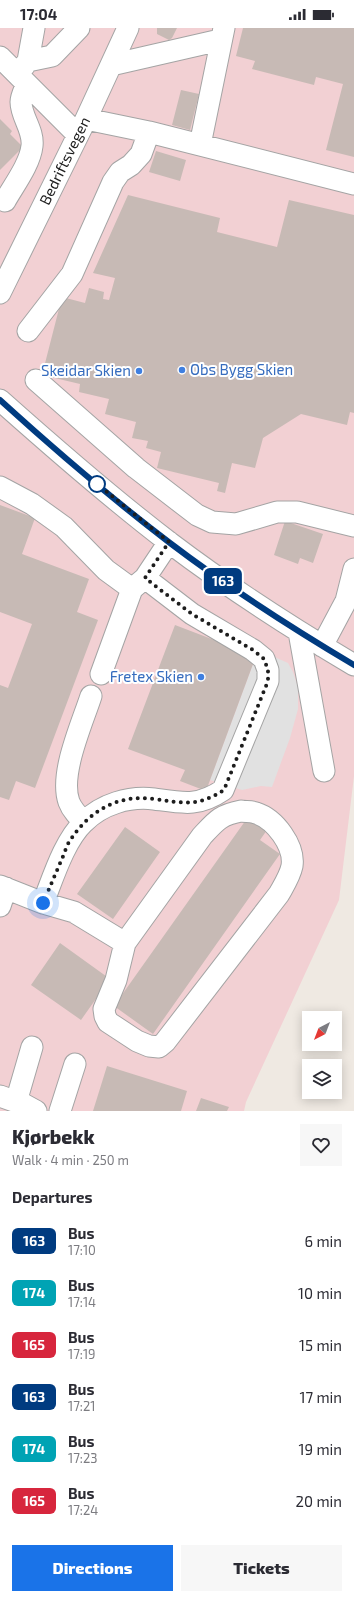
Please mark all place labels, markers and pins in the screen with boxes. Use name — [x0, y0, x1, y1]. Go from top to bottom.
place label: Obs Bygg Skien — [190, 360, 293, 378]
place label: Skeidar Skien — [41, 361, 131, 379]
marker: Obs Bygg Skien — [177, 365, 187, 375]
marker: Skeidar Skien — [134, 366, 144, 376]
unlabelled marker — [88, 475, 106, 493]
place label: Fretex Skien — [110, 667, 193, 685]
marker: Fretex Skien — [196, 672, 206, 682]

